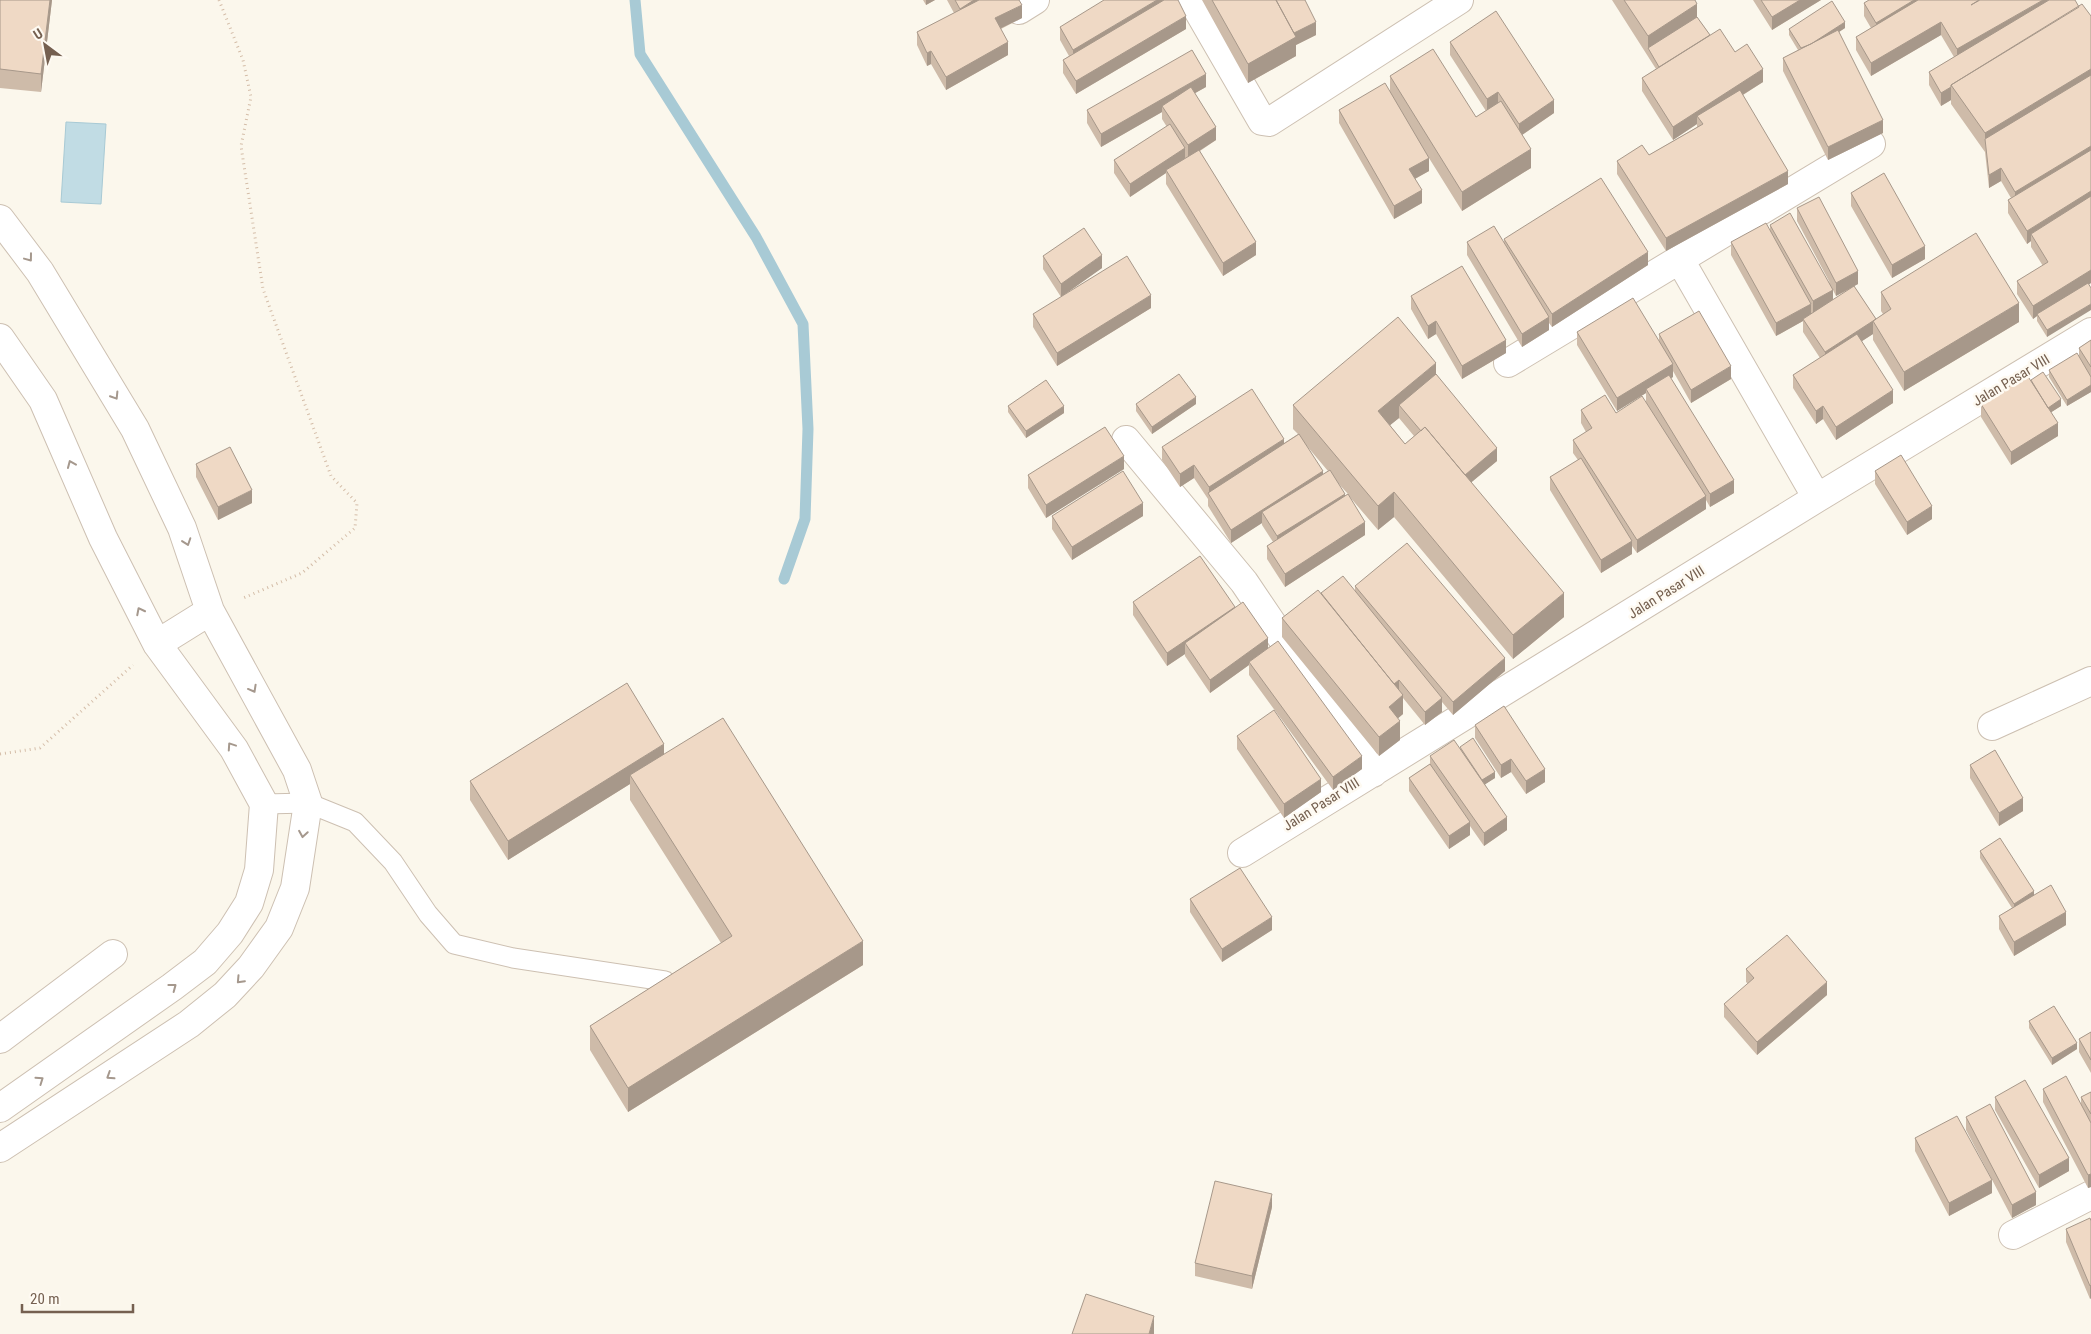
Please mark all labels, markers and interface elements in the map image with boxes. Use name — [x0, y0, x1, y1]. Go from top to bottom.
north arrow — [20, 20, 70, 70]
text: U — [30, 25, 46, 43]
one-way arrow — [24, 252, 32, 261]
street label: Jalan Pasar VIII — [1970, 351, 2052, 409]
one-way arrow — [108, 391, 118, 400]
one-way arrow — [66, 460, 77, 469]
one-way arrow — [181, 537, 191, 545]
street label: Jalan Pasar VIII — [1625, 562, 1707, 622]
one-way arrow — [136, 607, 146, 616]
one-way arrow — [247, 684, 257, 693]
one-way arrow — [228, 742, 237, 751]
street label: Jalan Pasar VIII — [1280, 774, 1362, 834]
one-way arrow — [299, 830, 309, 839]
one-way arrow — [237, 974, 246, 983]
one-way arrow — [167, 984, 176, 992]
one-way arrow — [106, 1070, 115, 1080]
one-way arrow — [34, 1077, 44, 1086]
scale bar — [22, 1282, 134, 1314]
text: 20 m — [30, 1290, 60, 1308]

